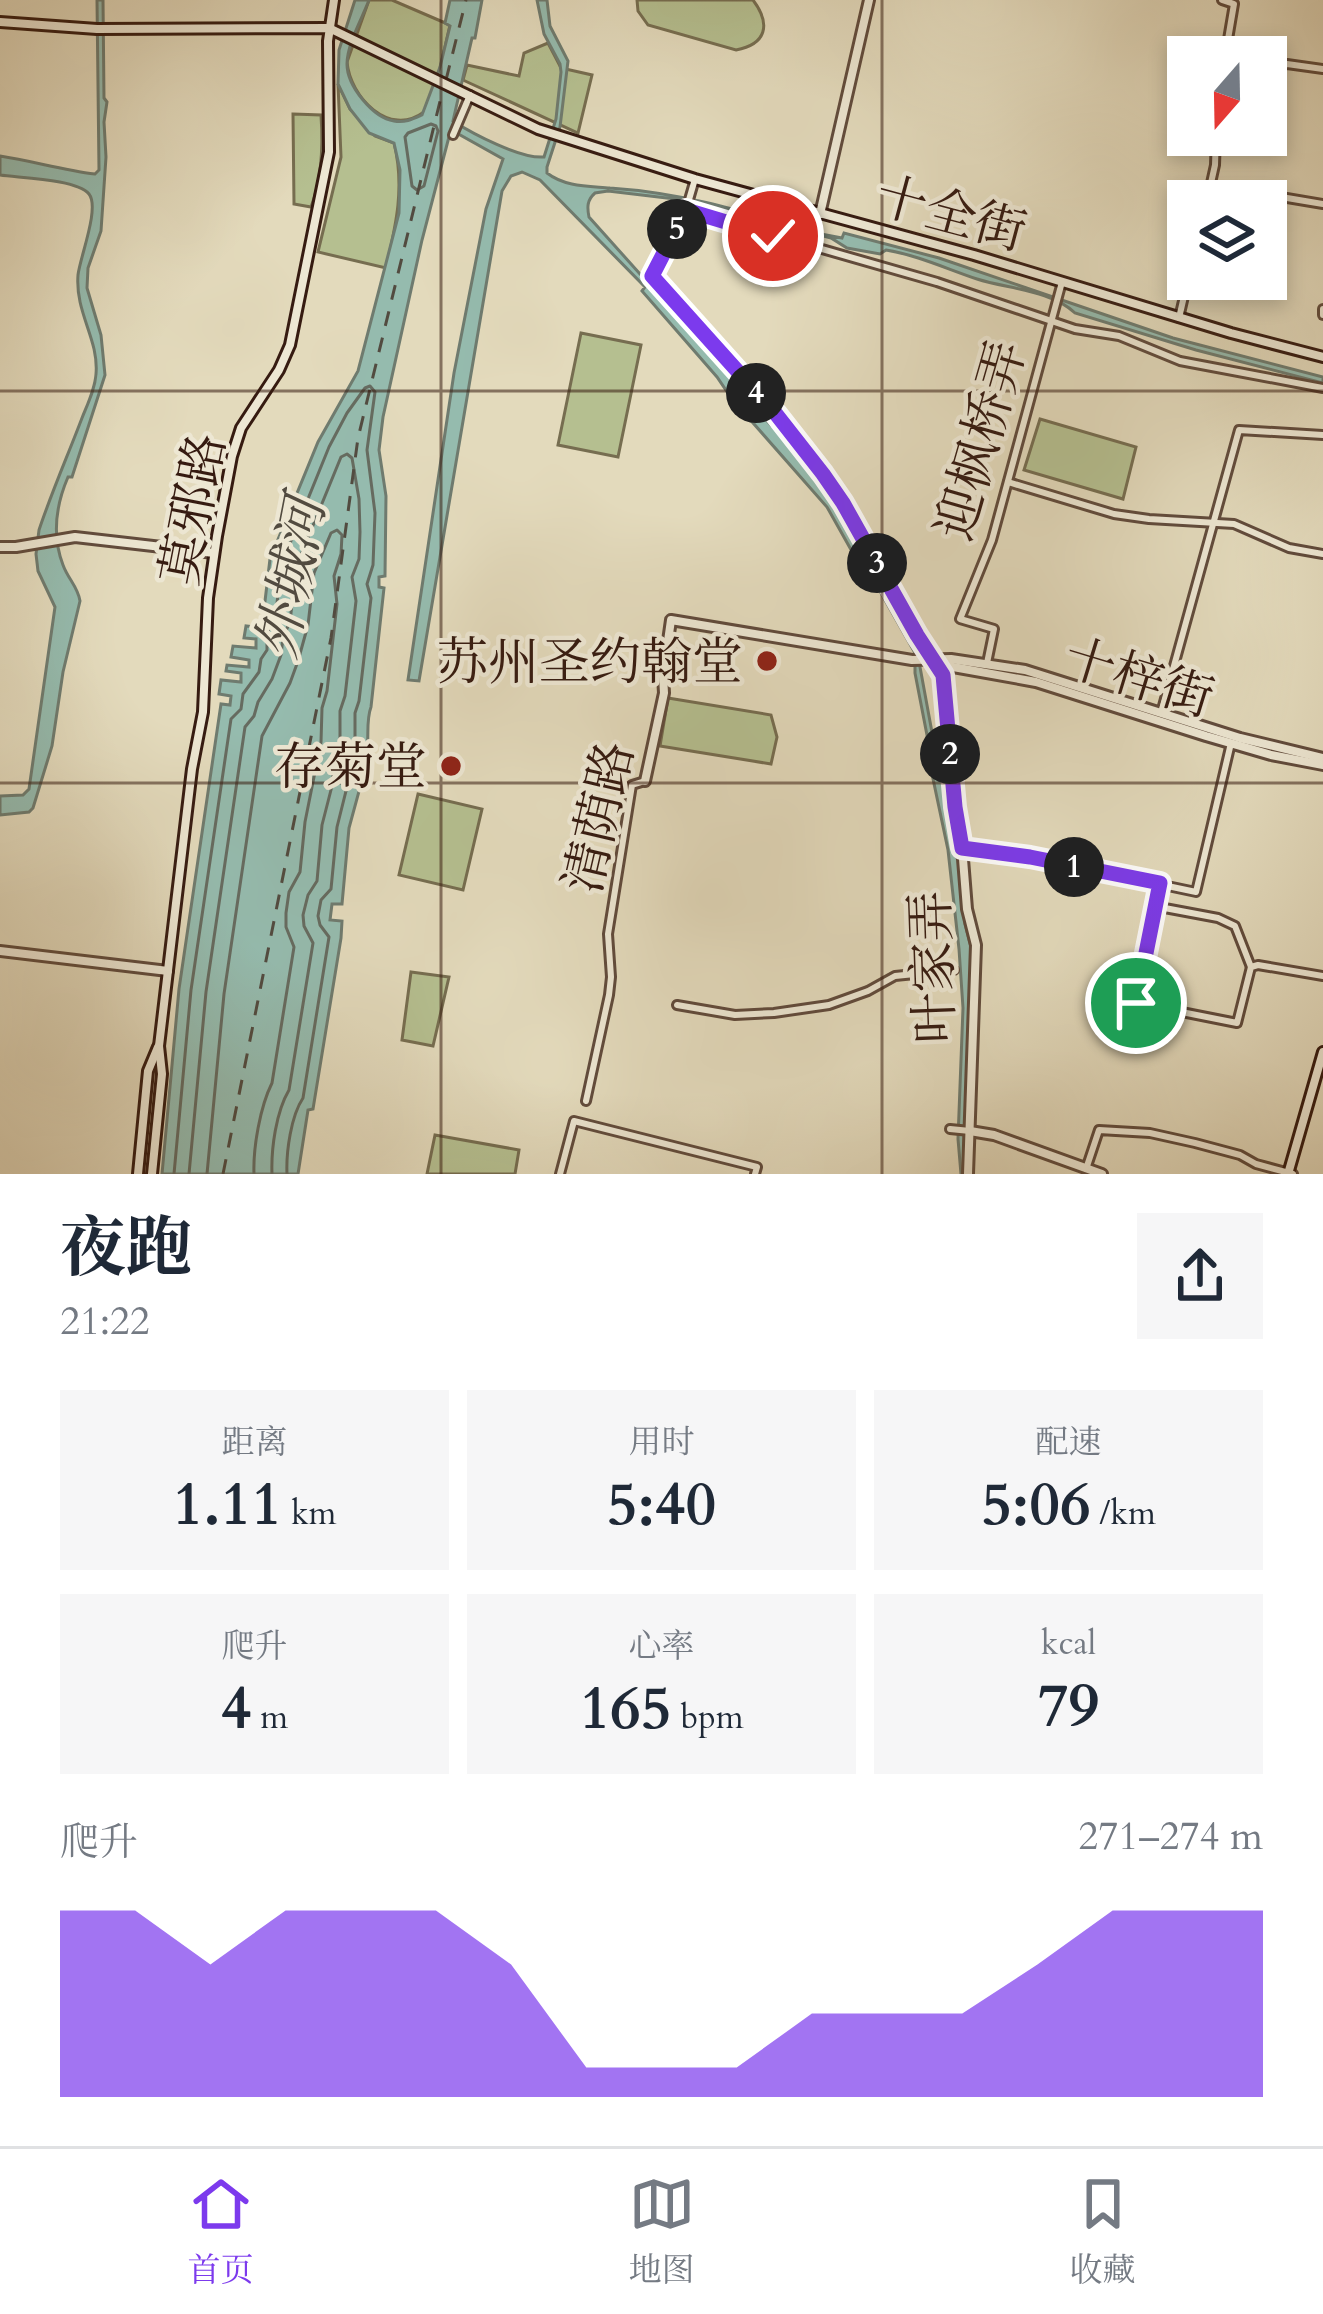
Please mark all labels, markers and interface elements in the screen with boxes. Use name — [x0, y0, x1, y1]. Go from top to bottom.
north arrow — [1167, 36, 1287, 156]
map controls — [1167, 36, 1287, 300]
street label: 十全街 — [868, 161, 1033, 269]
button: layers — [1167, 180, 1287, 300]
pin — [722, 185, 824, 287]
pin: 5 — [647, 199, 707, 259]
icon: check — [740, 203, 806, 269]
text: 5 — [669, 206, 685, 251]
street label: 迎枫桥弄 — [920, 333, 1044, 548]
pin: 4 — [726, 363, 786, 423]
text: 4 — [748, 370, 764, 415]
street label: 莫邪路 — [145, 428, 243, 591]
water label: 外城河 — [241, 483, 345, 665]
pin: 3 — [847, 533, 907, 593]
text: 3 — [869, 540, 885, 585]
street label: 十梓街 — [1055, 623, 1222, 735]
place label: 苏州圣约翰堂 — [437, 628, 743, 698]
marker: 苏州圣约翰堂 — [754, 648, 780, 674]
pin: 2 — [920, 724, 980, 784]
text: 2 — [942, 731, 958, 776]
place label: 存菊堂 — [274, 733, 427, 803]
street label: 清荫路 — [549, 735, 651, 900]
marker: 存菊堂 — [438, 753, 464, 779]
pin: 1 — [1044, 837, 1104, 897]
text: 1 — [1066, 844, 1082, 889]
street label: 叶家弄 — [896, 889, 972, 1045]
pin — [1085, 952, 1187, 1054]
icon: arrive — [1103, 970, 1169, 1036]
text: 夜跑 — [60, 1205, 192, 1294]
button: share — [1137, 1213, 1263, 1339]
text: 21:22 — [60, 1295, 150, 1348]
text: 距离 — [222, 1420, 288, 1465]
text: 用时 — [629, 1420, 695, 1465]
text: 配速 — [1036, 1420, 1102, 1465]
text: 1.11 — [172, 1465, 282, 1546]
text: 5:40 — [607, 1465, 716, 1546]
text: 5:06 — [981, 1465, 1091, 1546]
text: km — [282, 1491, 337, 1536]
text: /km — [1091, 1491, 1156, 1536]
text: kcal — [1041, 1621, 1096, 1666]
text: 爬升 — [222, 1624, 288, 1669]
text: 心率 — [629, 1624, 695, 1669]
text: 79 — [1038, 1666, 1099, 1747]
text: 4 — [221, 1669, 251, 1750]
text: 165 — [579, 1669, 672, 1750]
text: m — [251, 1695, 288, 1740]
text: bpm — [672, 1695, 744, 1740]
text: 271–274 m — [1078, 1810, 1263, 1863]
text: 爬升 — [60, 1816, 138, 1869]
tab: 首页 — [188, 2171, 254, 2293]
tab: 地图 — [629, 2171, 695, 2293]
tab: 收藏 — [1070, 2171, 1136, 2293]

